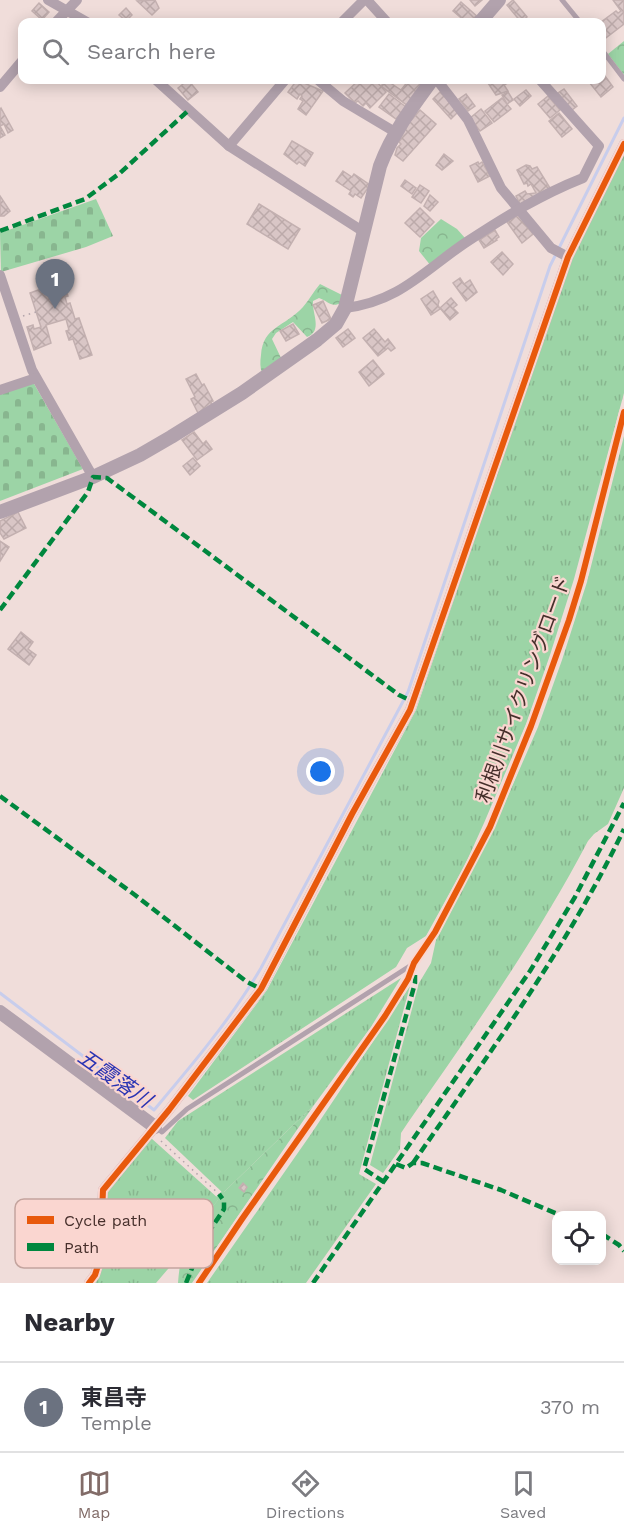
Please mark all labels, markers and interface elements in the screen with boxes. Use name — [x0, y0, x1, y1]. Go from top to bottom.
search box — [18, 18, 606, 84]
icon: search — [39, 35, 72, 68]
text: Search here — [87, 39, 216, 64]
pin: 1 — [36, 260, 74, 309]
street label: 利根川サイクリングロード — [471, 572, 575, 806]
your location — [306, 757, 335, 786]
water label: 五霞落川 — [73, 1044, 158, 1113]
legend — [15, 1199, 213, 1268]
text: Cycle path — [64, 1211, 147, 1230]
map controls — [552, 1211, 606, 1265]
button: locate — [552, 1211, 606, 1265]
text: Path — [64, 1238, 99, 1257]
text: Nearby — [24, 1307, 115, 1337]
text: 東昌寺 — [81, 1385, 147, 1410]
text: 1 — [39, 1395, 48, 1419]
text: 370 m — [540, 1395, 600, 1419]
text: Temple — [81, 1411, 152, 1435]
tab: Map — [78, 1467, 111, 1522]
tab: Directions — [266, 1467, 345, 1522]
tab: Saved — [500, 1467, 546, 1522]

